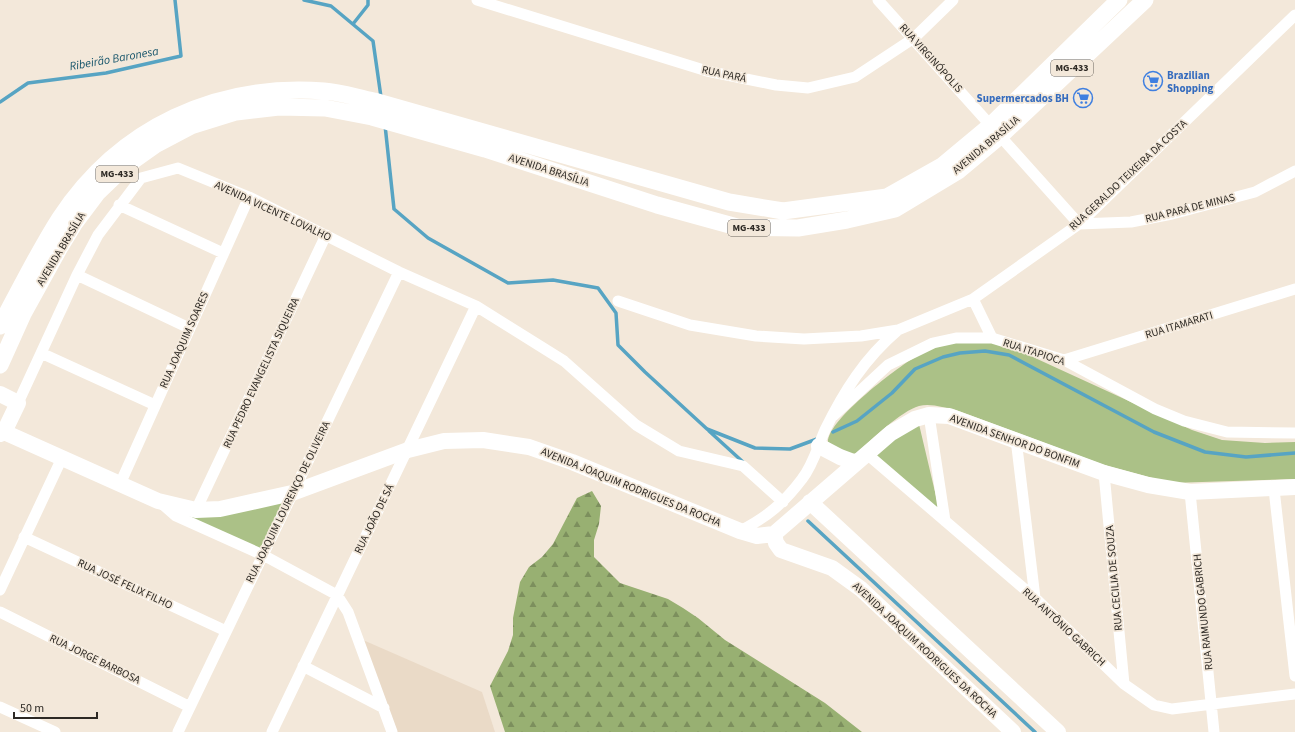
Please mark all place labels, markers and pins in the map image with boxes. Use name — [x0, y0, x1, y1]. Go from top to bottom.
place label: Brazilian Shopping — [1167, 68, 1213, 96]
supermarket icon: Brazilian Shopping — [1142, 70, 1164, 92]
supermarket icon: Supermercados BH — [1072, 87, 1094, 109]
place label: Supermercados BH — [977, 91, 1069, 106]

